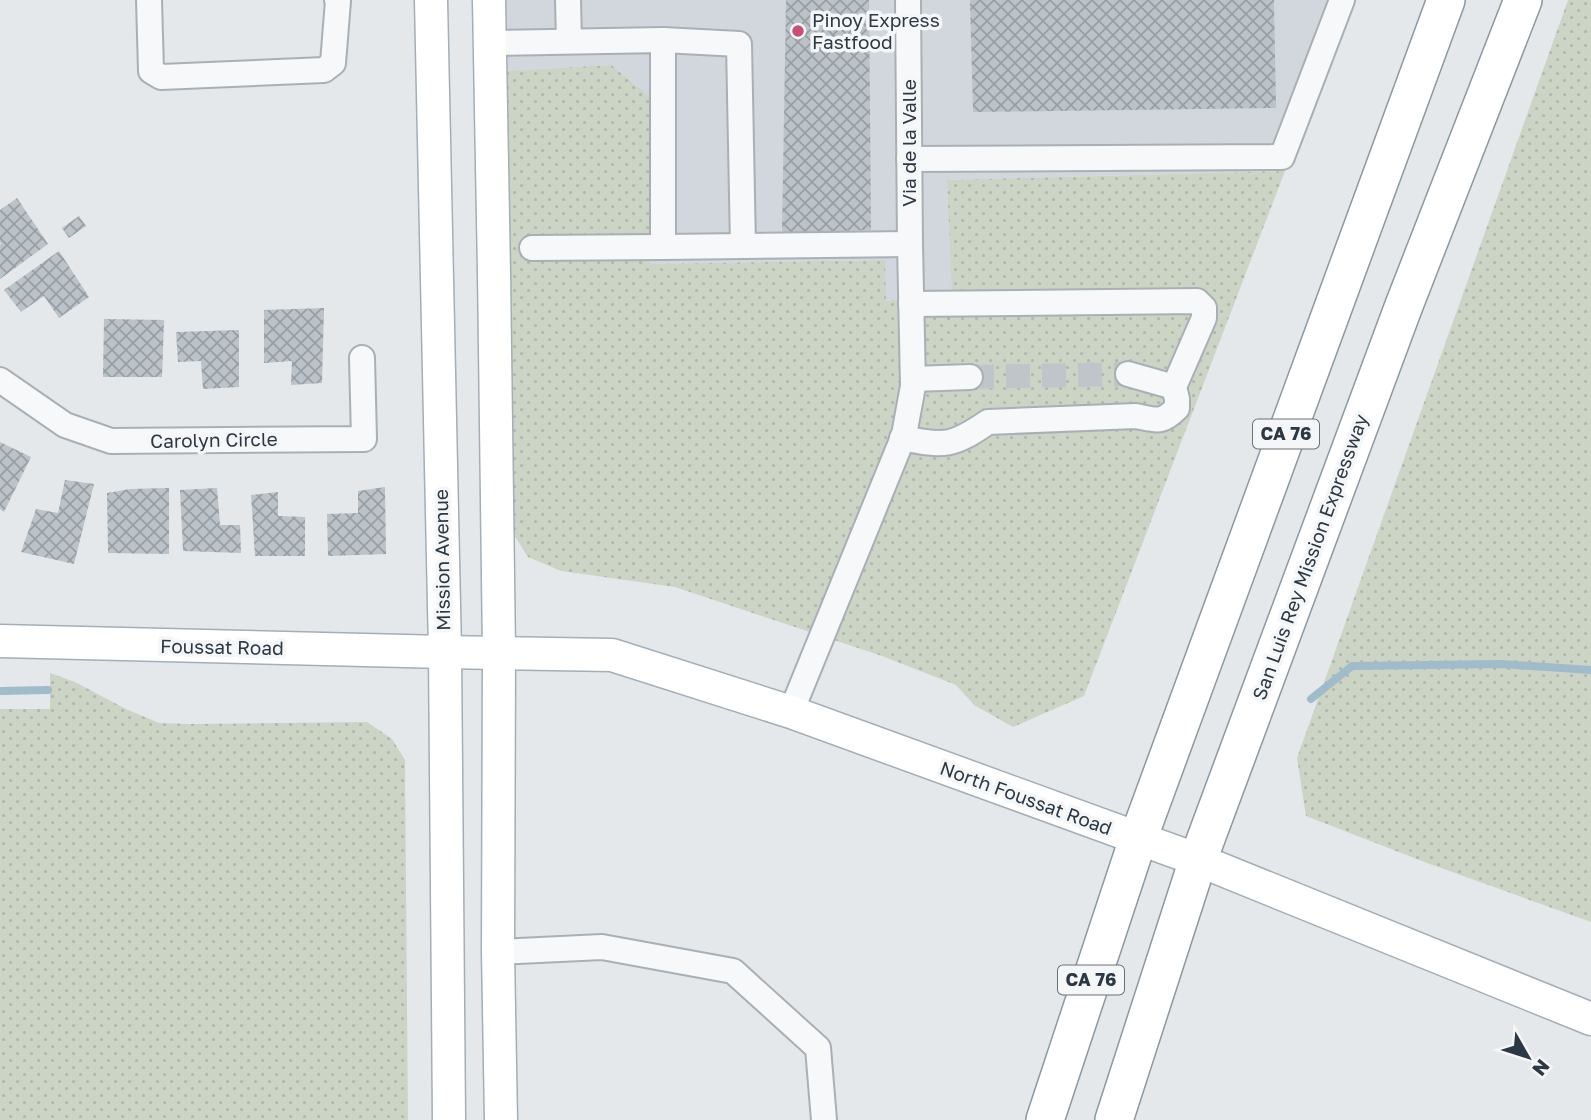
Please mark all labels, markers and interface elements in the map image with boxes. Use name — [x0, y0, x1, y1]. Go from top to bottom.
place label: Pinoy Express Fastfood — [812, 8, 940, 53]
marker: Pinoy Express Fastfood — [790, 23, 806, 39]
street label: Via de la Valle — [897, 79, 920, 207]
street label: San Luis Rey Mission Expressway — [1247, 410, 1372, 703]
road number: CA 76 — [1253, 420, 1319, 448]
street label: Carolyn Circle — [150, 427, 278, 452]
street label: Mission Avenue — [429, 489, 454, 631]
street label: Foussat Road — [160, 634, 284, 659]
street label: North Foussat Road — [937, 756, 1115, 839]
road number: CA 76 — [1058, 965, 1124, 995]
north arrow — [1493, 1022, 1563, 1092]
text: N — [1528, 1055, 1555, 1081]

